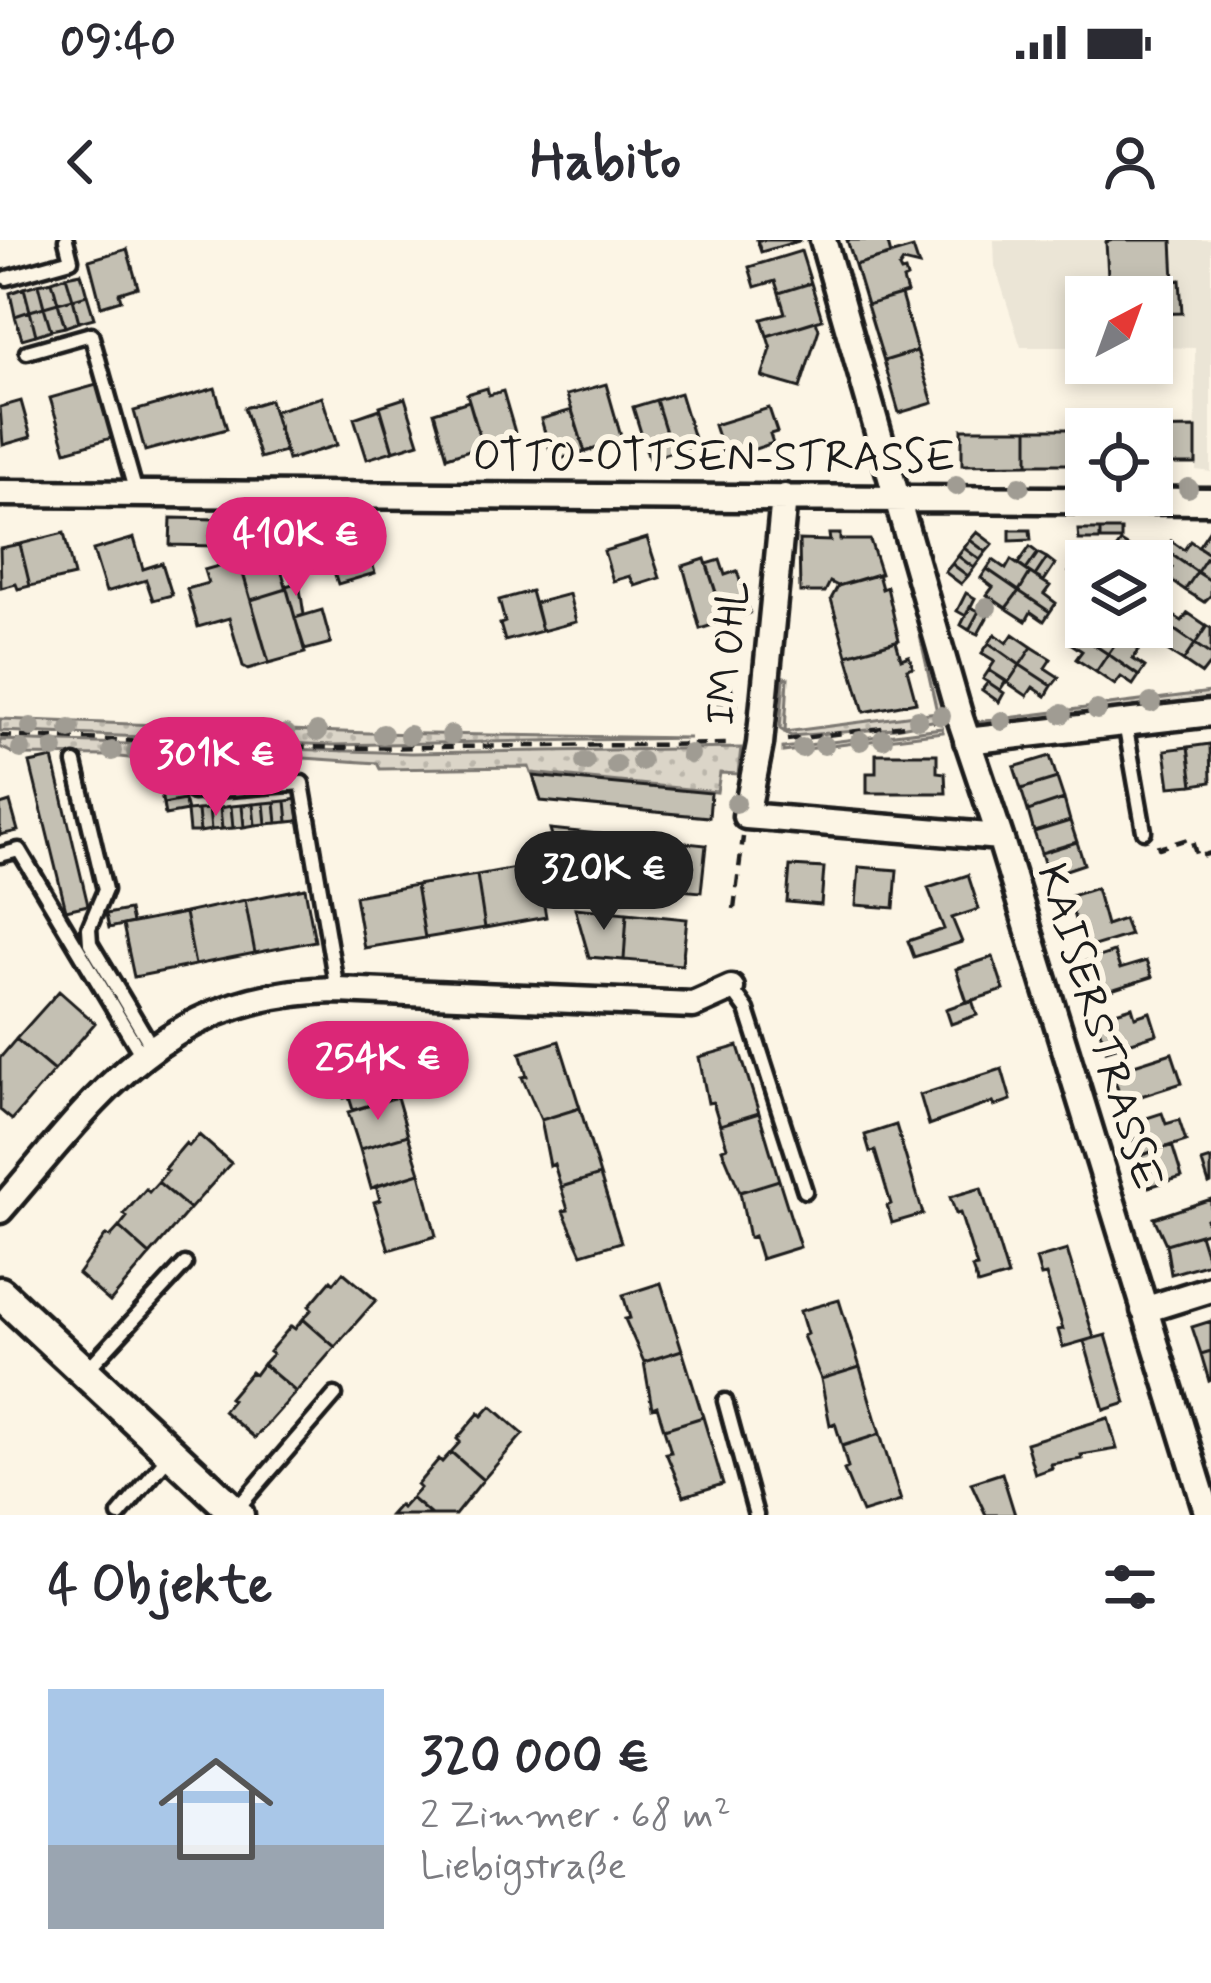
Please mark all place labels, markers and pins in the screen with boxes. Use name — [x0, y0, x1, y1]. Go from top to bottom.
pin: 410K € — [198, 497, 394, 599]
pin: 301K € — [118, 717, 314, 819]
pin: 320K € — [506, 831, 702, 933]
pin: 254K € — [280, 1021, 476, 1123]

